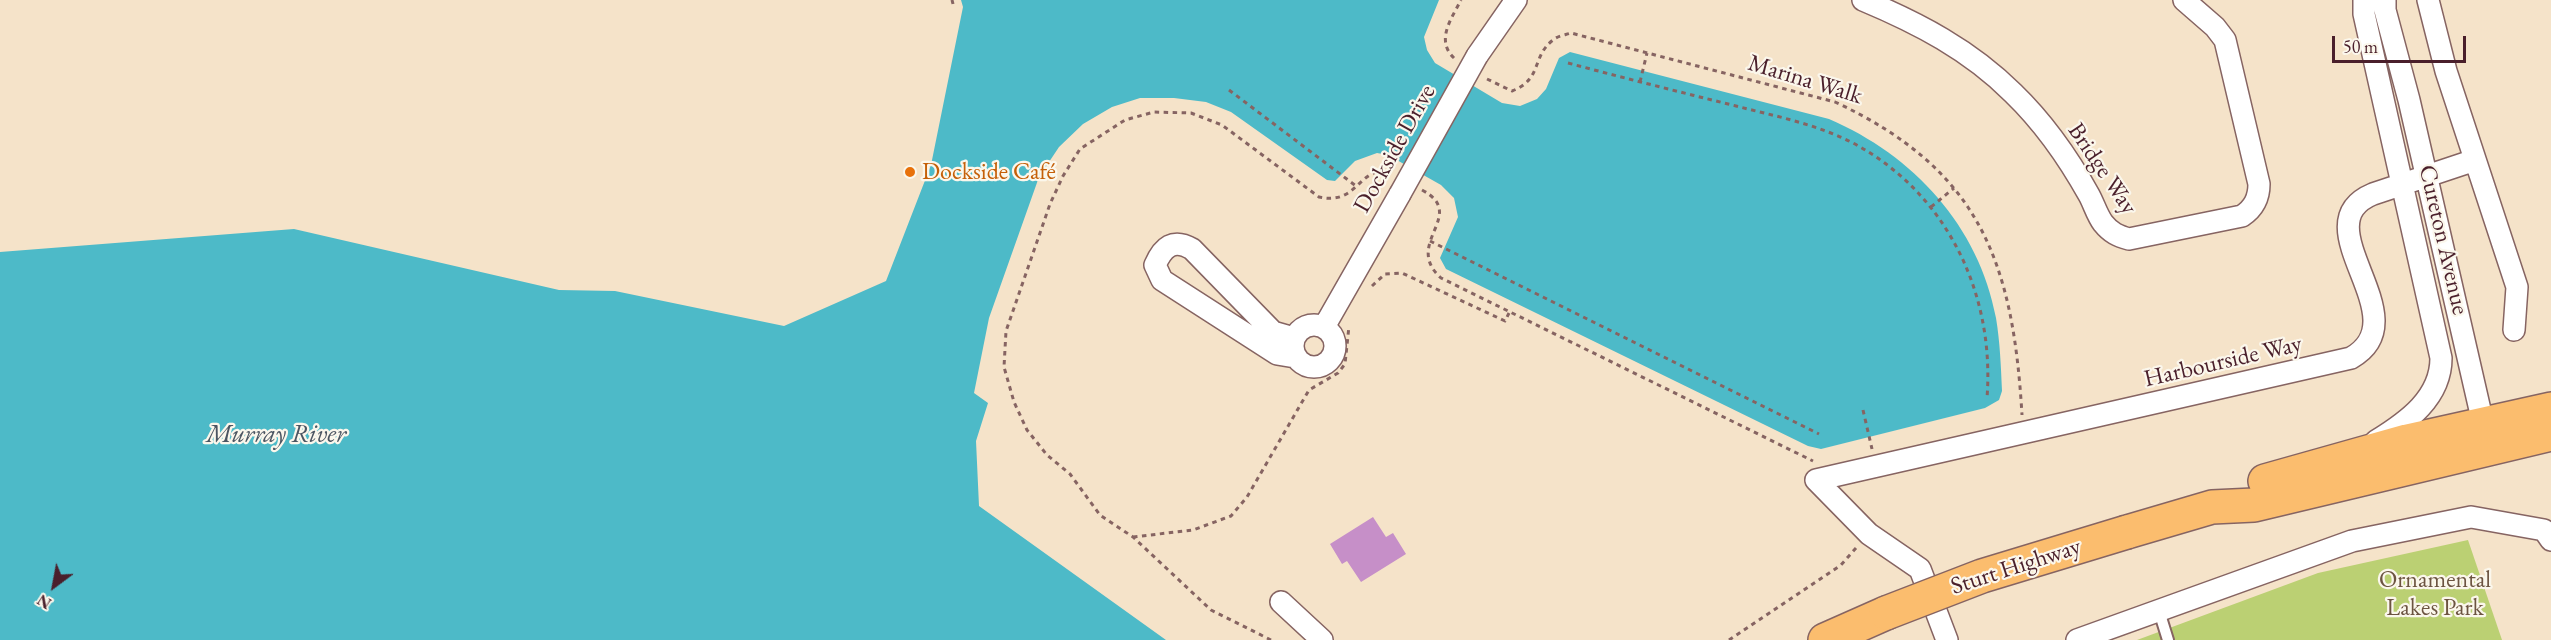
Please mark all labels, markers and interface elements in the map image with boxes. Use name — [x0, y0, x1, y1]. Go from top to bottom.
scale bar — [2335, 24, 2468, 62]
text: 50 m — [2343, 35, 2378, 58]
street label: Marina Walk — [1744, 49, 1866, 111]
street label: Dockside Drive — [1348, 80, 1442, 218]
street label: Bridge Way — [2061, 118, 2143, 220]
place label: Dockside Café — [922, 158, 1056, 186]
street label: Cureton Avenue — [2412, 162, 2474, 318]
marker: Dockside Café — [903, 165, 917, 179]
street label: Harbourside Way — [2141, 330, 2305, 394]
water label: Murray River — [206, 419, 346, 451]
street label: Sturt Highway — [1947, 532, 2085, 602]
north arrow — [24, 556, 84, 616]
park label: Ornamental Lakes Park — [2379, 566, 2491, 622]
text: N — [33, 589, 55, 614]

